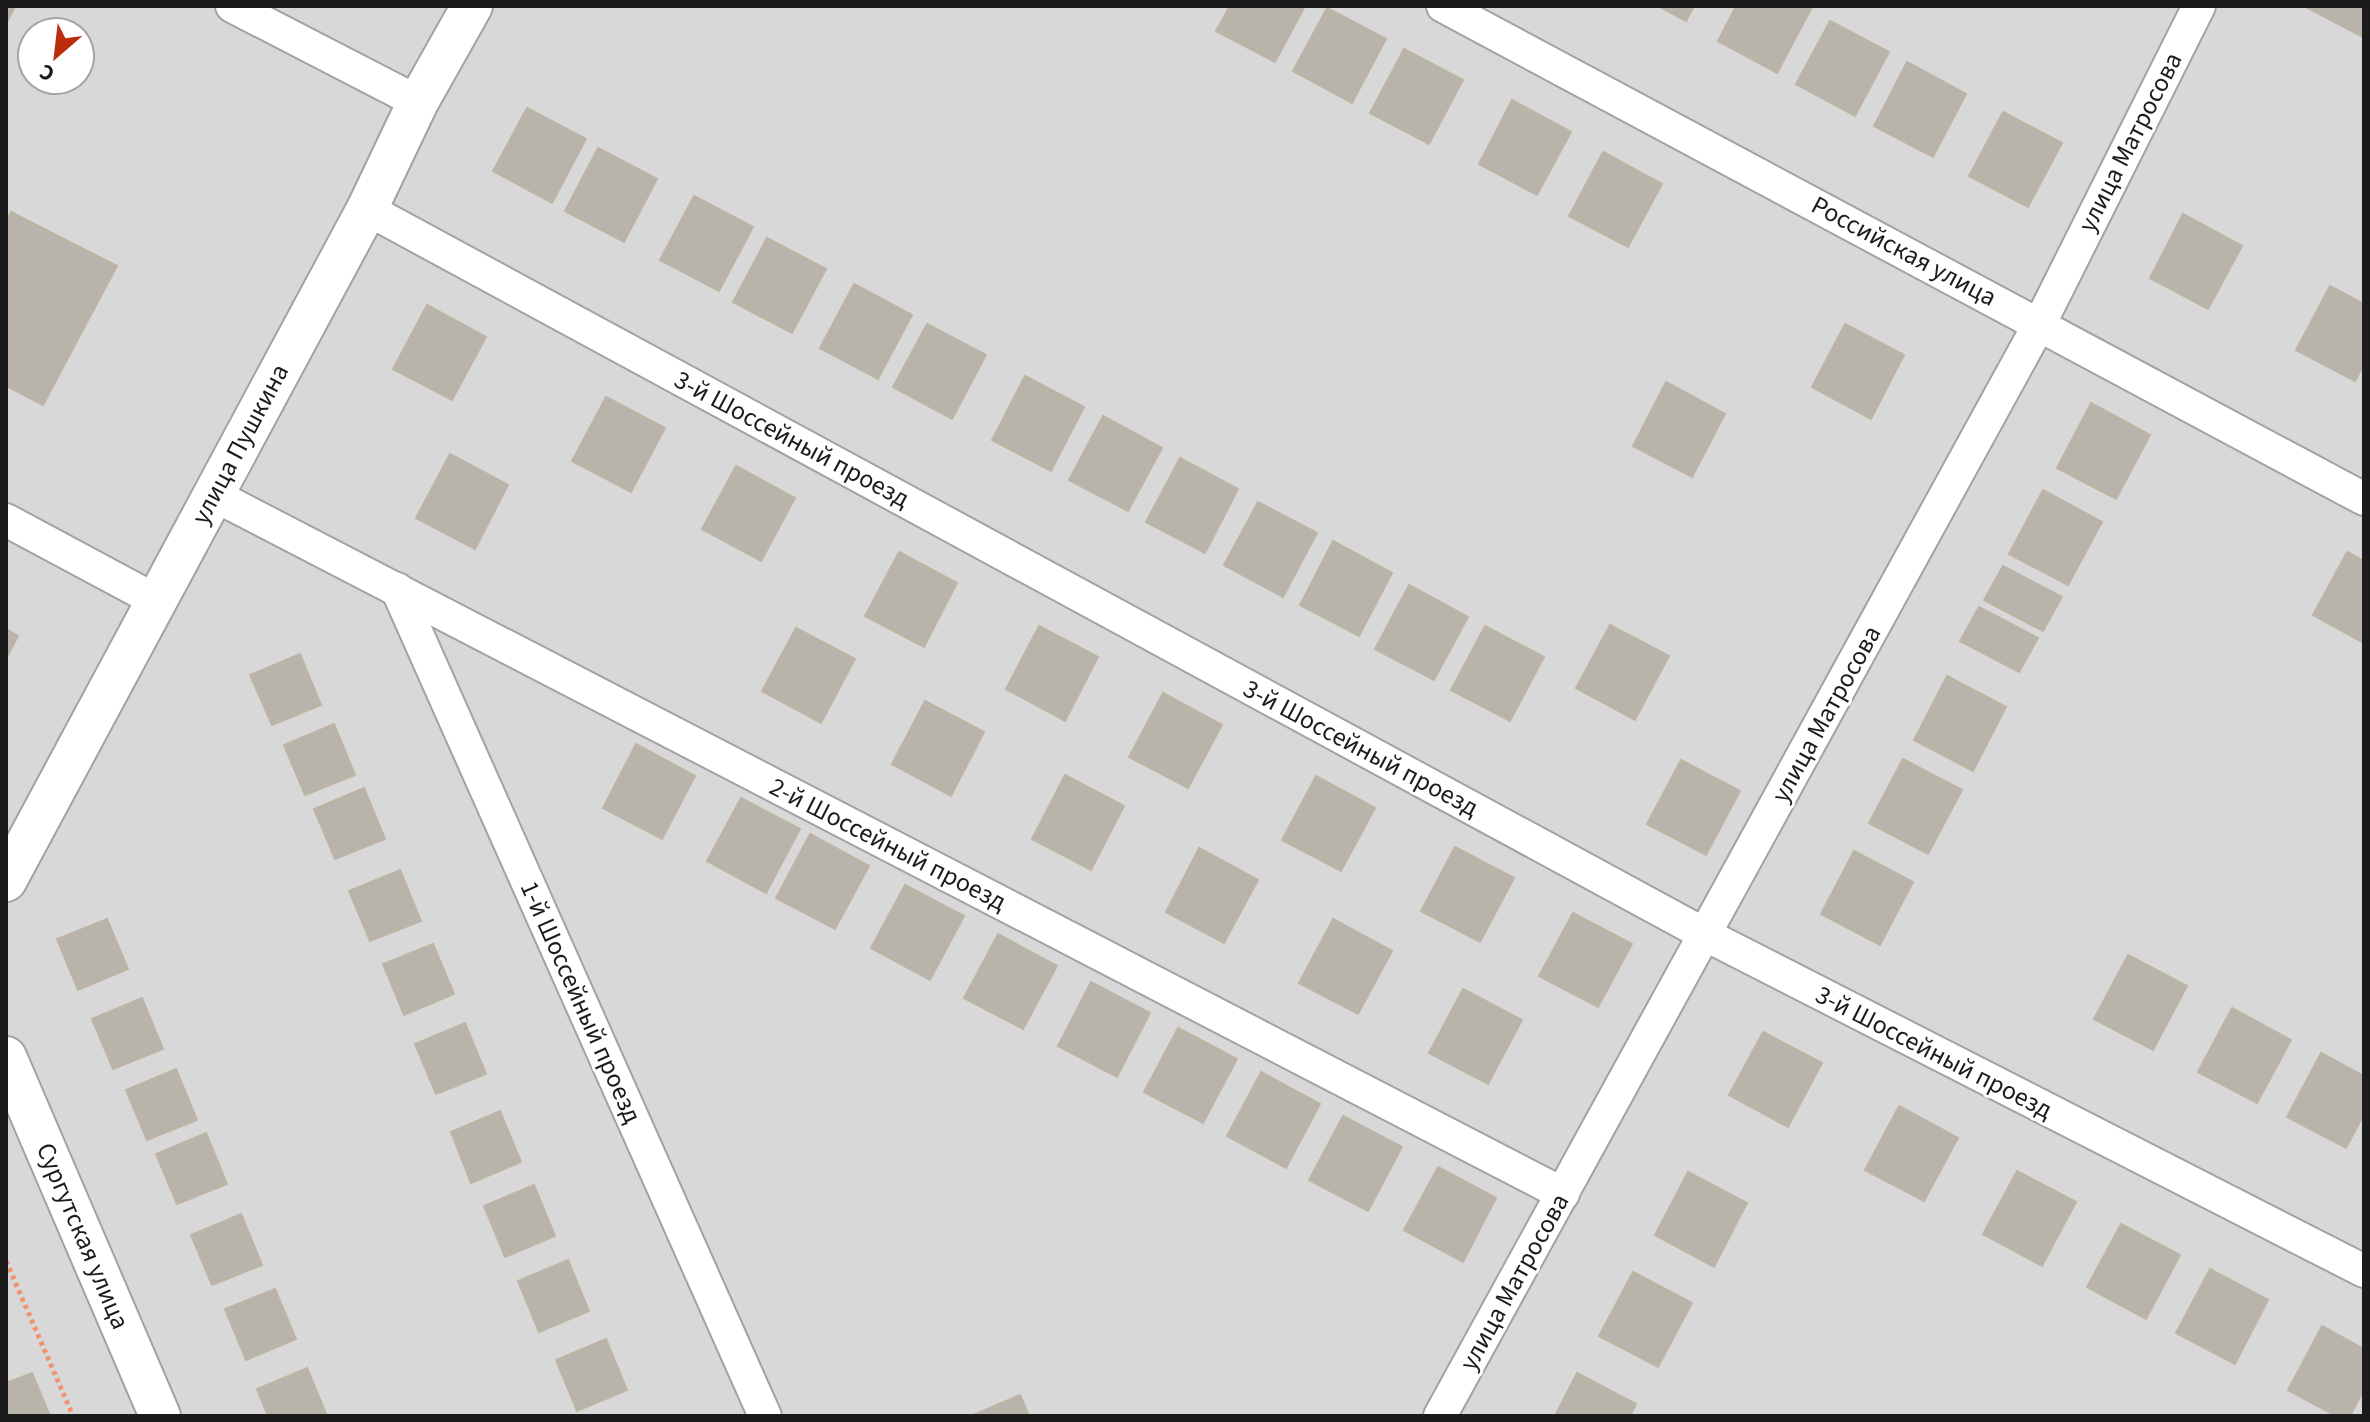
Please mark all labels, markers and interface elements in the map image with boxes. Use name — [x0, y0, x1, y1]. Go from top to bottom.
north arrow — [16, 16, 96, 96]
street label: улица Матросова — [2069, 46, 2191, 238]
text: С — [34, 56, 60, 90]
street label: Российская улица — [1805, 187, 2003, 315]
street label: улица Пушкина — [182, 357, 298, 531]
street label: 3-й Шоссейный проезд — [668, 361, 916, 517]
street label: улица Матросова — [1762, 619, 1890, 809]
street label: 3-й Шоссейный проезд — [1237, 670, 1485, 826]
street label: 2-й Шоссейный проезд — [763, 768, 1013, 920]
street label: 1-й Шоссейный проезд — [511, 875, 651, 1129]
street label: 3-й Шоссейный проезд — [1809, 976, 2059, 1128]
street label: Сургутская улица — [27, 1137, 139, 1335]
street label: улица Матросова — [1450, 1187, 1578, 1377]

